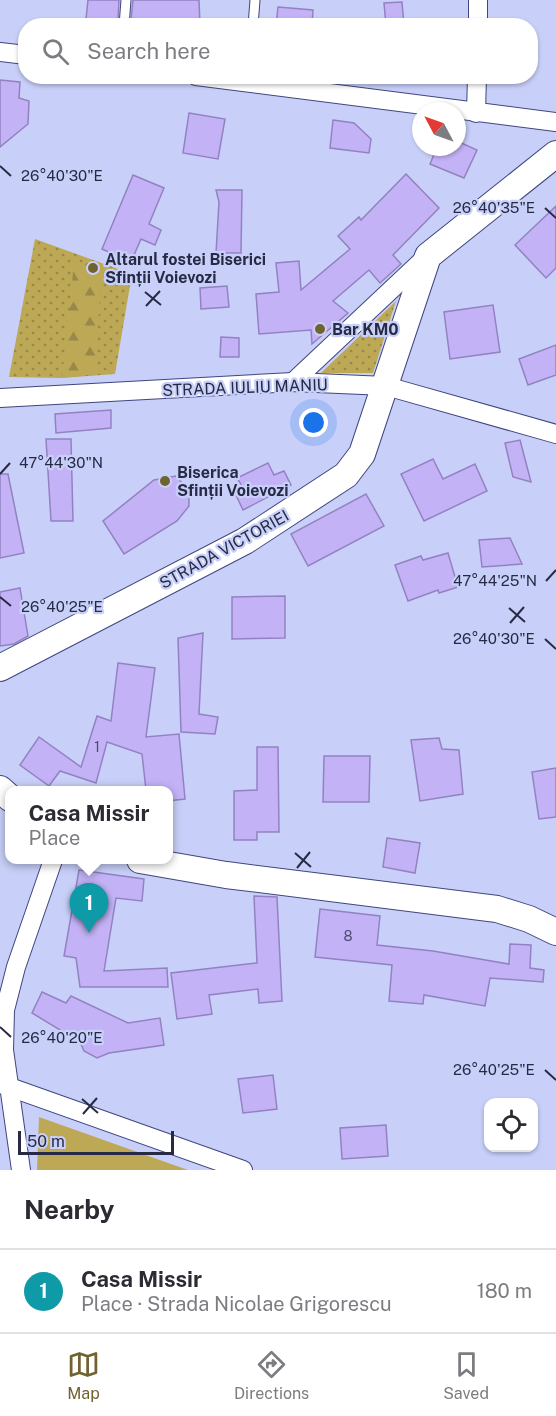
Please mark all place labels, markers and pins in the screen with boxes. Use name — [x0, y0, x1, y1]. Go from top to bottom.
place label: Altarul fostei Biserici Sfinții Voievozi — [105, 250, 266, 287]
marker: Altarul fostei Biserici Sfinții Voievozi — [86, 261, 100, 275]
place label: Bar KM0 — [332, 320, 399, 339]
marker: Bar KM0 — [313, 322, 327, 336]
place label: Biserica Sfinții Voievozi — [177, 463, 288, 500]
marker: Biserica Sfinții Voievozi — [158, 474, 172, 488]
pin: 1 — [70, 884, 109, 933]

